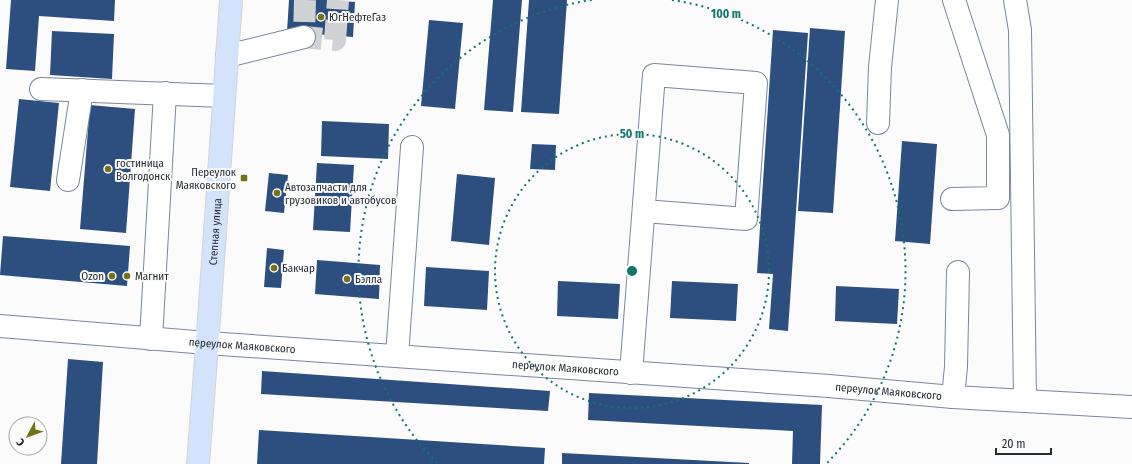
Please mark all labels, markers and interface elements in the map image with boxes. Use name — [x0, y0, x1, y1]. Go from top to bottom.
text: 100 m — [711, 7, 741, 21]
place label: ЮгНефтеГаз — [329, 11, 386, 24]
marker: ЮгНефтеГаз — [316, 12, 326, 22]
text: 50 m — [620, 127, 644, 141]
place label: гостиница Волгодонск — [116, 157, 171, 183]
marker: гостиница Волгодонск — [103, 164, 113, 174]
place label: Переулок Маяковского — [176, 166, 237, 192]
marker: Переулок Маяковского — [239, 173, 249, 183]
place label: Автозапчасти для грузовиков и автобусов — [285, 181, 396, 207]
marker: Автозапчасти для грузовиков и автобусов — [272, 188, 282, 198]
street label: Степная улица — [207, 198, 224, 266]
place label: Бакчар — [282, 262, 315, 275]
marker: Бакчар — [269, 263, 279, 273]
centre of rings — [625, 264, 639, 278]
place label: Ozon — [81, 270, 104, 283]
place label: Магнит — [135, 270, 169, 283]
marker: Ozon — [107, 271, 117, 281]
marker: Магнит — [122, 271, 132, 281]
place label: Бэлла — [355, 273, 382, 286]
marker: Бэлла — [342, 274, 352, 284]
street label: переулок Маяковского — [188, 336, 296, 356]
street label: переулок Маяковского — [512, 358, 619, 378]
street label: переулок Маяковского — [835, 381, 943, 403]
north arrow — [8, 416, 48, 456]
scale bar — [996, 430, 1051, 456]
text: С — [14, 436, 28, 449]
text: 20 m — [1002, 437, 1026, 451]

